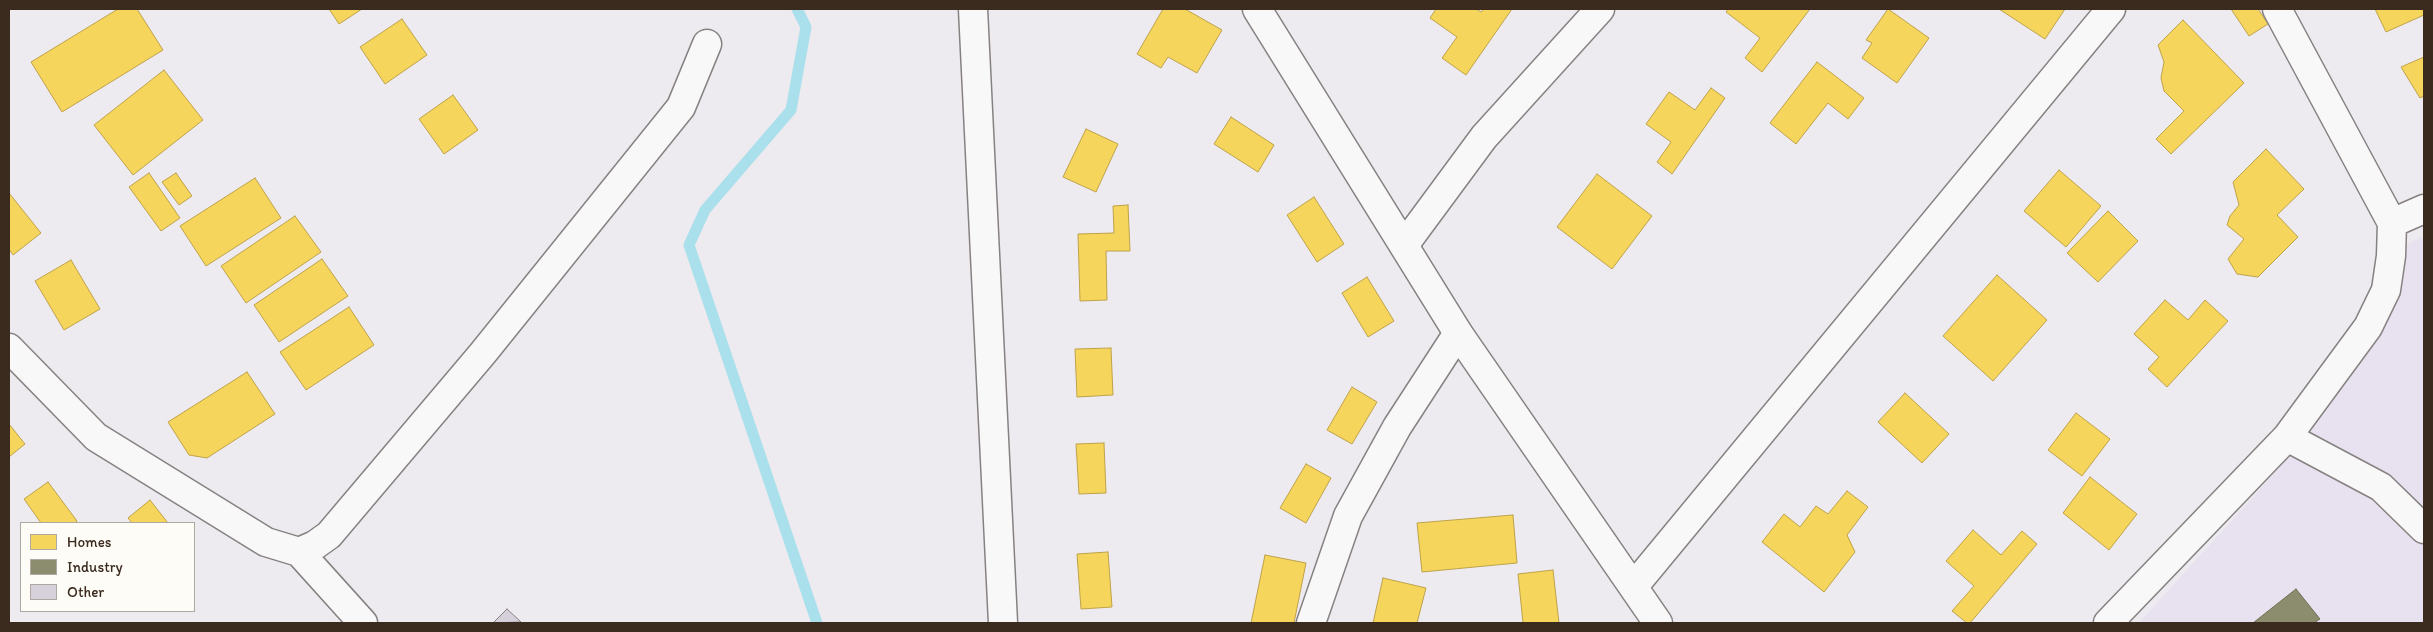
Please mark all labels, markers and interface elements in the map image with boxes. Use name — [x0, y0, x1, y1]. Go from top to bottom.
legend — [20, 522, 195, 612]
text: Homes — [67, 533, 111, 551]
text: Industry — [67, 558, 123, 576]
text: Other — [67, 583, 104, 601]

